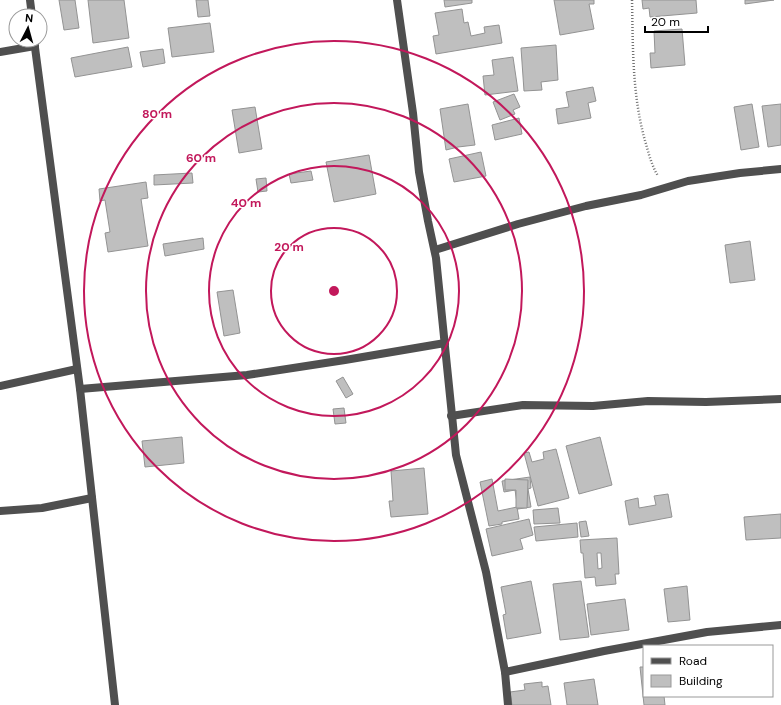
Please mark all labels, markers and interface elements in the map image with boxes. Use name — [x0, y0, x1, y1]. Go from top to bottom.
north arrow — [8, 8, 48, 48]
scale bar — [645, 8, 708, 34]
text: N — [24, 11, 34, 25]
text: 20 m — [651, 14, 680, 30]
text: 80 m — [142, 106, 172, 122]
text: 60 m — [186, 150, 216, 166]
text: 40 m — [231, 195, 261, 211]
text: 20 m — [274, 239, 304, 255]
centre of rings — [327, 284, 341, 298]
legend — [643, 645, 773, 697]
text: Road — [679, 653, 707, 669]
text: Building — [679, 673, 723, 689]

